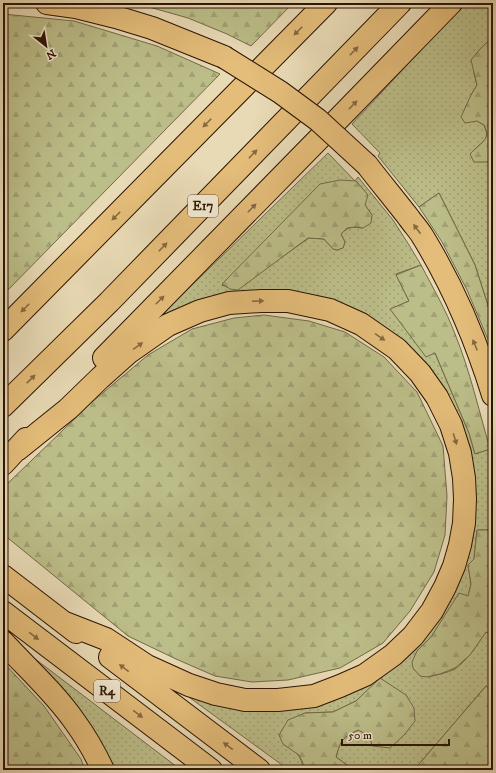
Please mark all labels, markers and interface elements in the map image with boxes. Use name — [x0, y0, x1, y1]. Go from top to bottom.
north arrow — [26, 26, 66, 66]
one-way arrow — [293, 26, 303, 36]
text: N — [43, 45, 58, 62]
one-way arrow — [349, 46, 359, 56]
one-way arrow — [348, 100, 357, 110]
one-way arrow — [202, 118, 212, 128]
one-way arrow — [248, 149, 258, 159]
road number: E17 — [188, 195, 218, 217]
one-way arrow — [247, 203, 256, 213]
one-way arrow — [111, 211, 121, 221]
one-way arrow — [413, 224, 421, 235]
one-way arrow — [158, 242, 167, 252]
one-way arrow — [155, 295, 165, 305]
one-way arrow — [252, 298, 265, 304]
one-way arrow — [20, 303, 29, 313]
one-way arrow — [374, 333, 385, 341]
one-way arrow — [472, 339, 478, 351]
one-way arrow — [133, 342, 144, 350]
one-way arrow — [26, 374, 36, 383]
one-way arrow — [452, 433, 458, 445]
one-way arrow — [29, 632, 40, 640]
one-way arrow — [119, 664, 129, 672]
road number: R4 — [94, 680, 120, 702]
one-way arrow — [132, 710, 143, 718]
scale bar — [342, 721, 449, 747]
text: 50 m — [348, 728, 372, 743]
one-way arrow — [222, 742, 233, 751]

